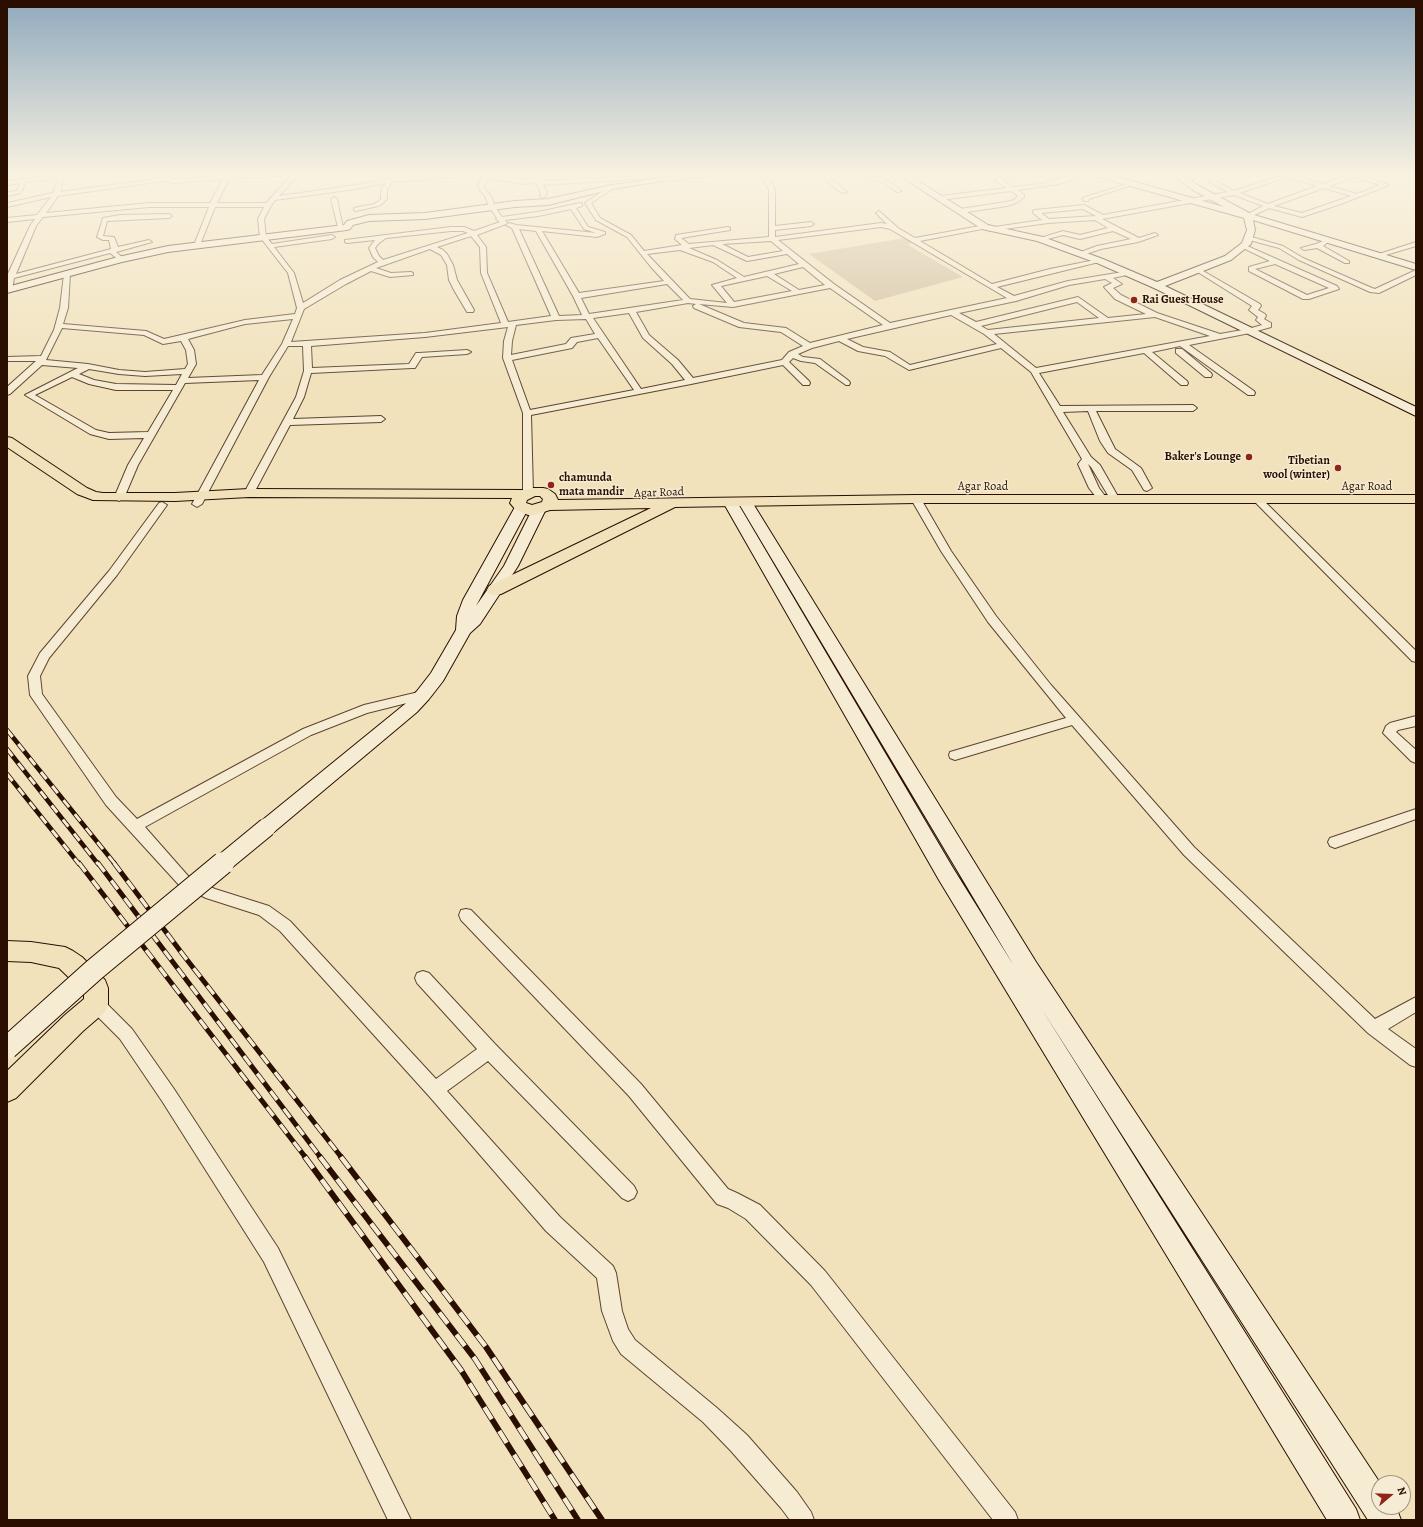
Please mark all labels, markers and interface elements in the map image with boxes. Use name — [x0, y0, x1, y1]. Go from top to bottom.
place label: Rai Guest House — [1142, 293, 1224, 307]
marker: Rai Guest House — [1129, 295, 1139, 305]
place label: Baker's Lounge — [1165, 450, 1241, 464]
marker: Baker's Lounge — [1244, 452, 1254, 462]
place label: Tibetian wool (winter) — [1263, 454, 1330, 482]
marker: Tibetian wool (winter) — [1333, 463, 1343, 473]
place label: chamunda mata mandir — [559, 471, 624, 499]
marker: chamunda mata mandir — [546, 480, 556, 490]
street label: Agar Road — [958, 480, 1008, 494]
street label: Agar Road — [1342, 480, 1392, 494]
street label: Agar Road — [634, 485, 684, 501]
north arrow — [1371, 1475, 1411, 1515]
text: N — [1393, 1485, 1410, 1497]

